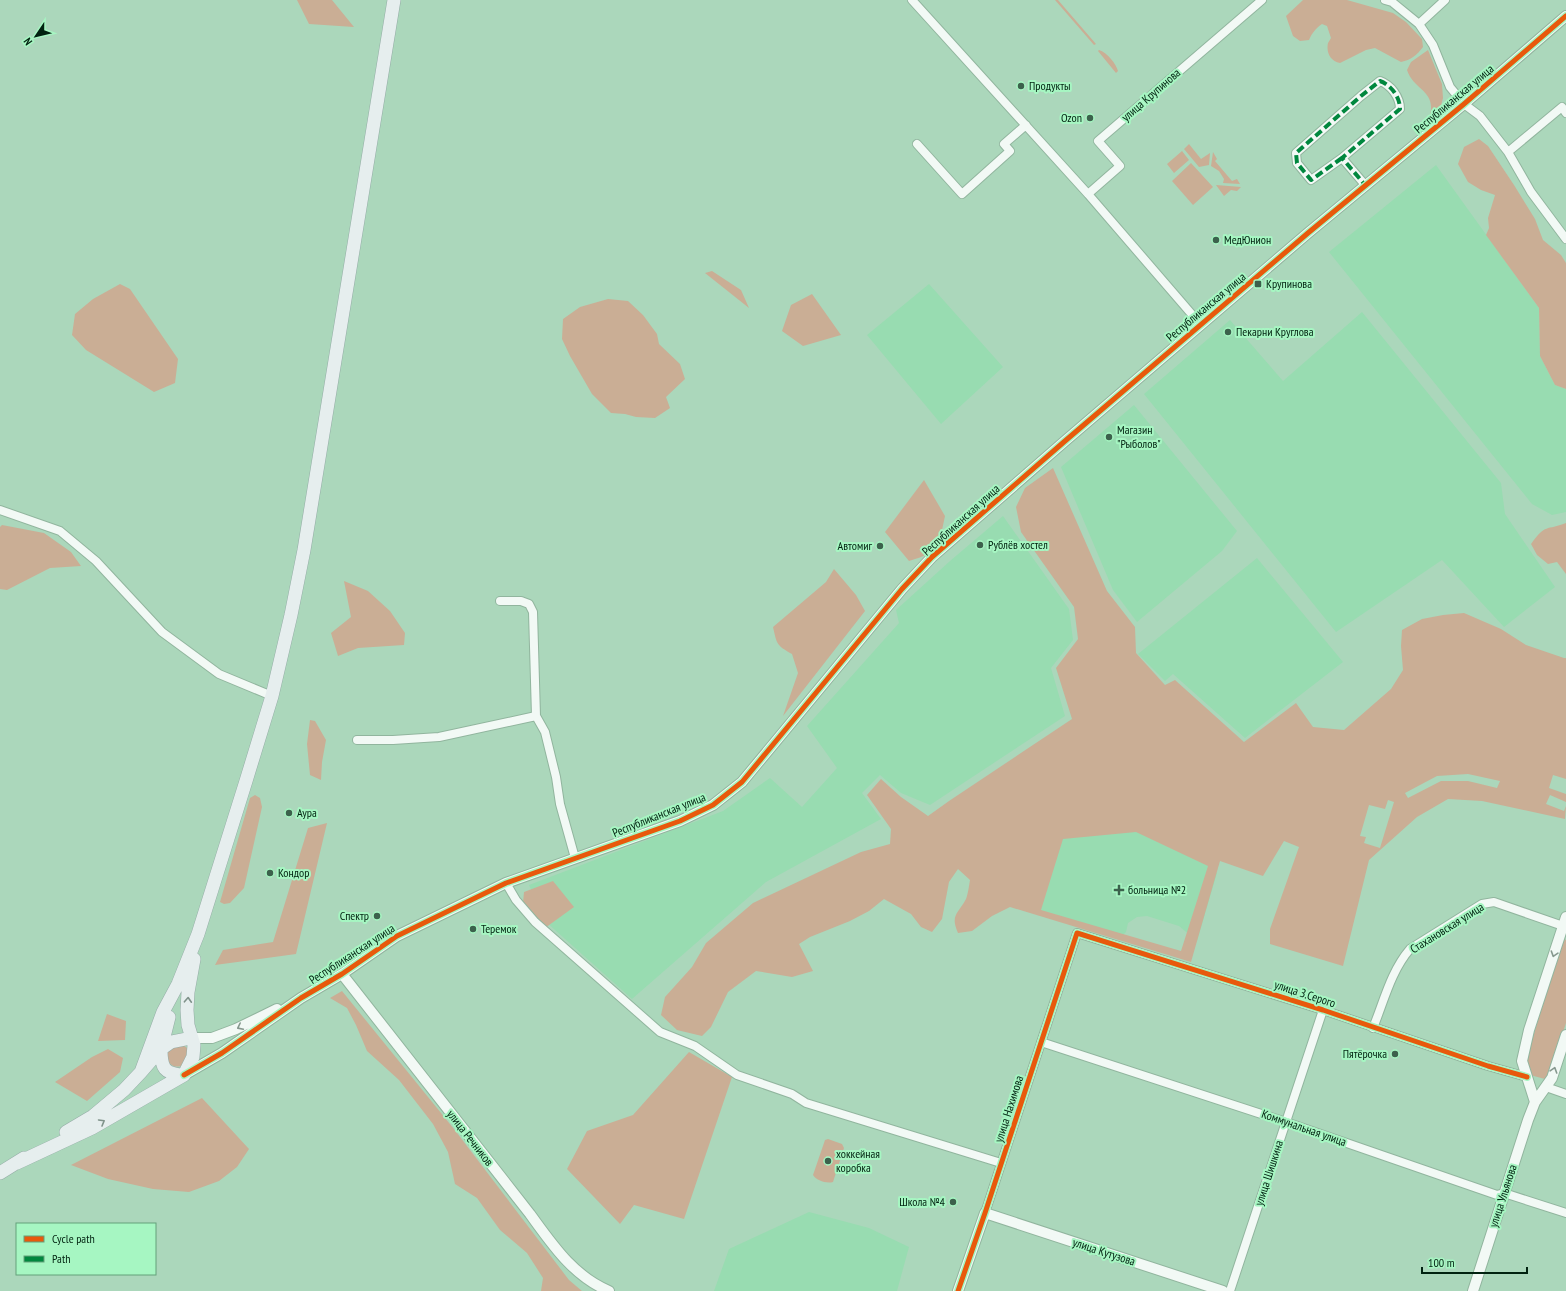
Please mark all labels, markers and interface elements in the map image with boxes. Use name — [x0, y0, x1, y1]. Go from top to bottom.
north arrow — [16, 16, 56, 56]
text: N — [20, 35, 35, 48]
street label: Республиканская улица — [1411, 61, 1497, 136]
street label: улица Крупинова — [1118, 65, 1183, 124]
place label: Продукты — [1029, 78, 1070, 93]
marker: Продукты — [1016, 81, 1026, 91]
place label: Ozon — [1061, 110, 1082, 125]
marker: Ozon — [1085, 113, 1095, 123]
place label: МедЮнион — [1224, 232, 1271, 247]
marker: МедЮнион — [1211, 235, 1221, 245]
street label: Республиканская улица — [1163, 269, 1249, 344]
place label: Крупинова — [1266, 276, 1312, 291]
marker: Крупинова — [1253, 279, 1263, 289]
place label: Пекарни Круглова — [1236, 324, 1314, 339]
marker: Пекарни Круглова — [1223, 327, 1233, 337]
place label: Магазин "Рыболов" — [1117, 422, 1161, 451]
marker: Магазин "Рыболов" — [1104, 432, 1114, 442]
street label: Республиканская улица — [919, 481, 1003, 558]
place label: Рублёв хостел — [988, 537, 1048, 552]
place label: Автомиг — [838, 538, 872, 553]
marker: Рублёв хостел — [975, 540, 985, 550]
marker: Автомиг — [875, 541, 885, 551]
street label: Республиканская улица — [610, 789, 708, 840]
place label: Аура — [297, 805, 317, 820]
marker: Аура — [284, 808, 294, 818]
place label: Кондор — [278, 865, 309, 880]
marker: Кондор — [265, 868, 275, 878]
place label: больница №2 — [1128, 882, 1186, 897]
marker: больница №2 — [1113, 884, 1125, 896]
street label: Стахановская улица — [1407, 899, 1486, 956]
place label: Спектр — [340, 908, 369, 923]
marker: Спектр — [372, 911, 382, 921]
street label: Республиканская улица — [306, 920, 398, 987]
place label: Теремок — [481, 921, 517, 936]
marker: Теремок — [468, 924, 478, 934]
one-way arrow — [1550, 950, 1559, 957]
street label: улица З.Серого — [1273, 977, 1338, 1010]
one-way arrow — [183, 997, 192, 1003]
one-way arrow — [237, 1022, 245, 1030]
place label: Пятёрочка — [1343, 1046, 1387, 1061]
marker: Пятёрочка — [1390, 1049, 1400, 1059]
one-way arrow — [1550, 1067, 1558, 1074]
street label: улица Нахимова — [991, 1073, 1026, 1144]
street label: Коммунальная улица — [1260, 1106, 1349, 1149]
street label: улица Речников — [444, 1107, 497, 1169]
one-way arrow — [98, 1120, 106, 1127]
street label: улица Шишкина — [1251, 1138, 1286, 1207]
place label: хоккейная коробка — [836, 1146, 880, 1175]
marker: хоккейная коробка — [823, 1156, 833, 1166]
street label: улица Ульянова — [1485, 1162, 1520, 1229]
place label: Школа №4 — [899, 1194, 946, 1209]
marker: Школа №4 — [948, 1197, 958, 1207]
legend — [16, 1223, 156, 1275]
text: Cycle path — [52, 1231, 95, 1246]
street label: улица Кутузова — [1071, 1234, 1138, 1269]
scale bar — [1422, 1249, 1527, 1275]
text: Path — [52, 1251, 70, 1266]
text: 100 m — [1428, 1255, 1455, 1270]

